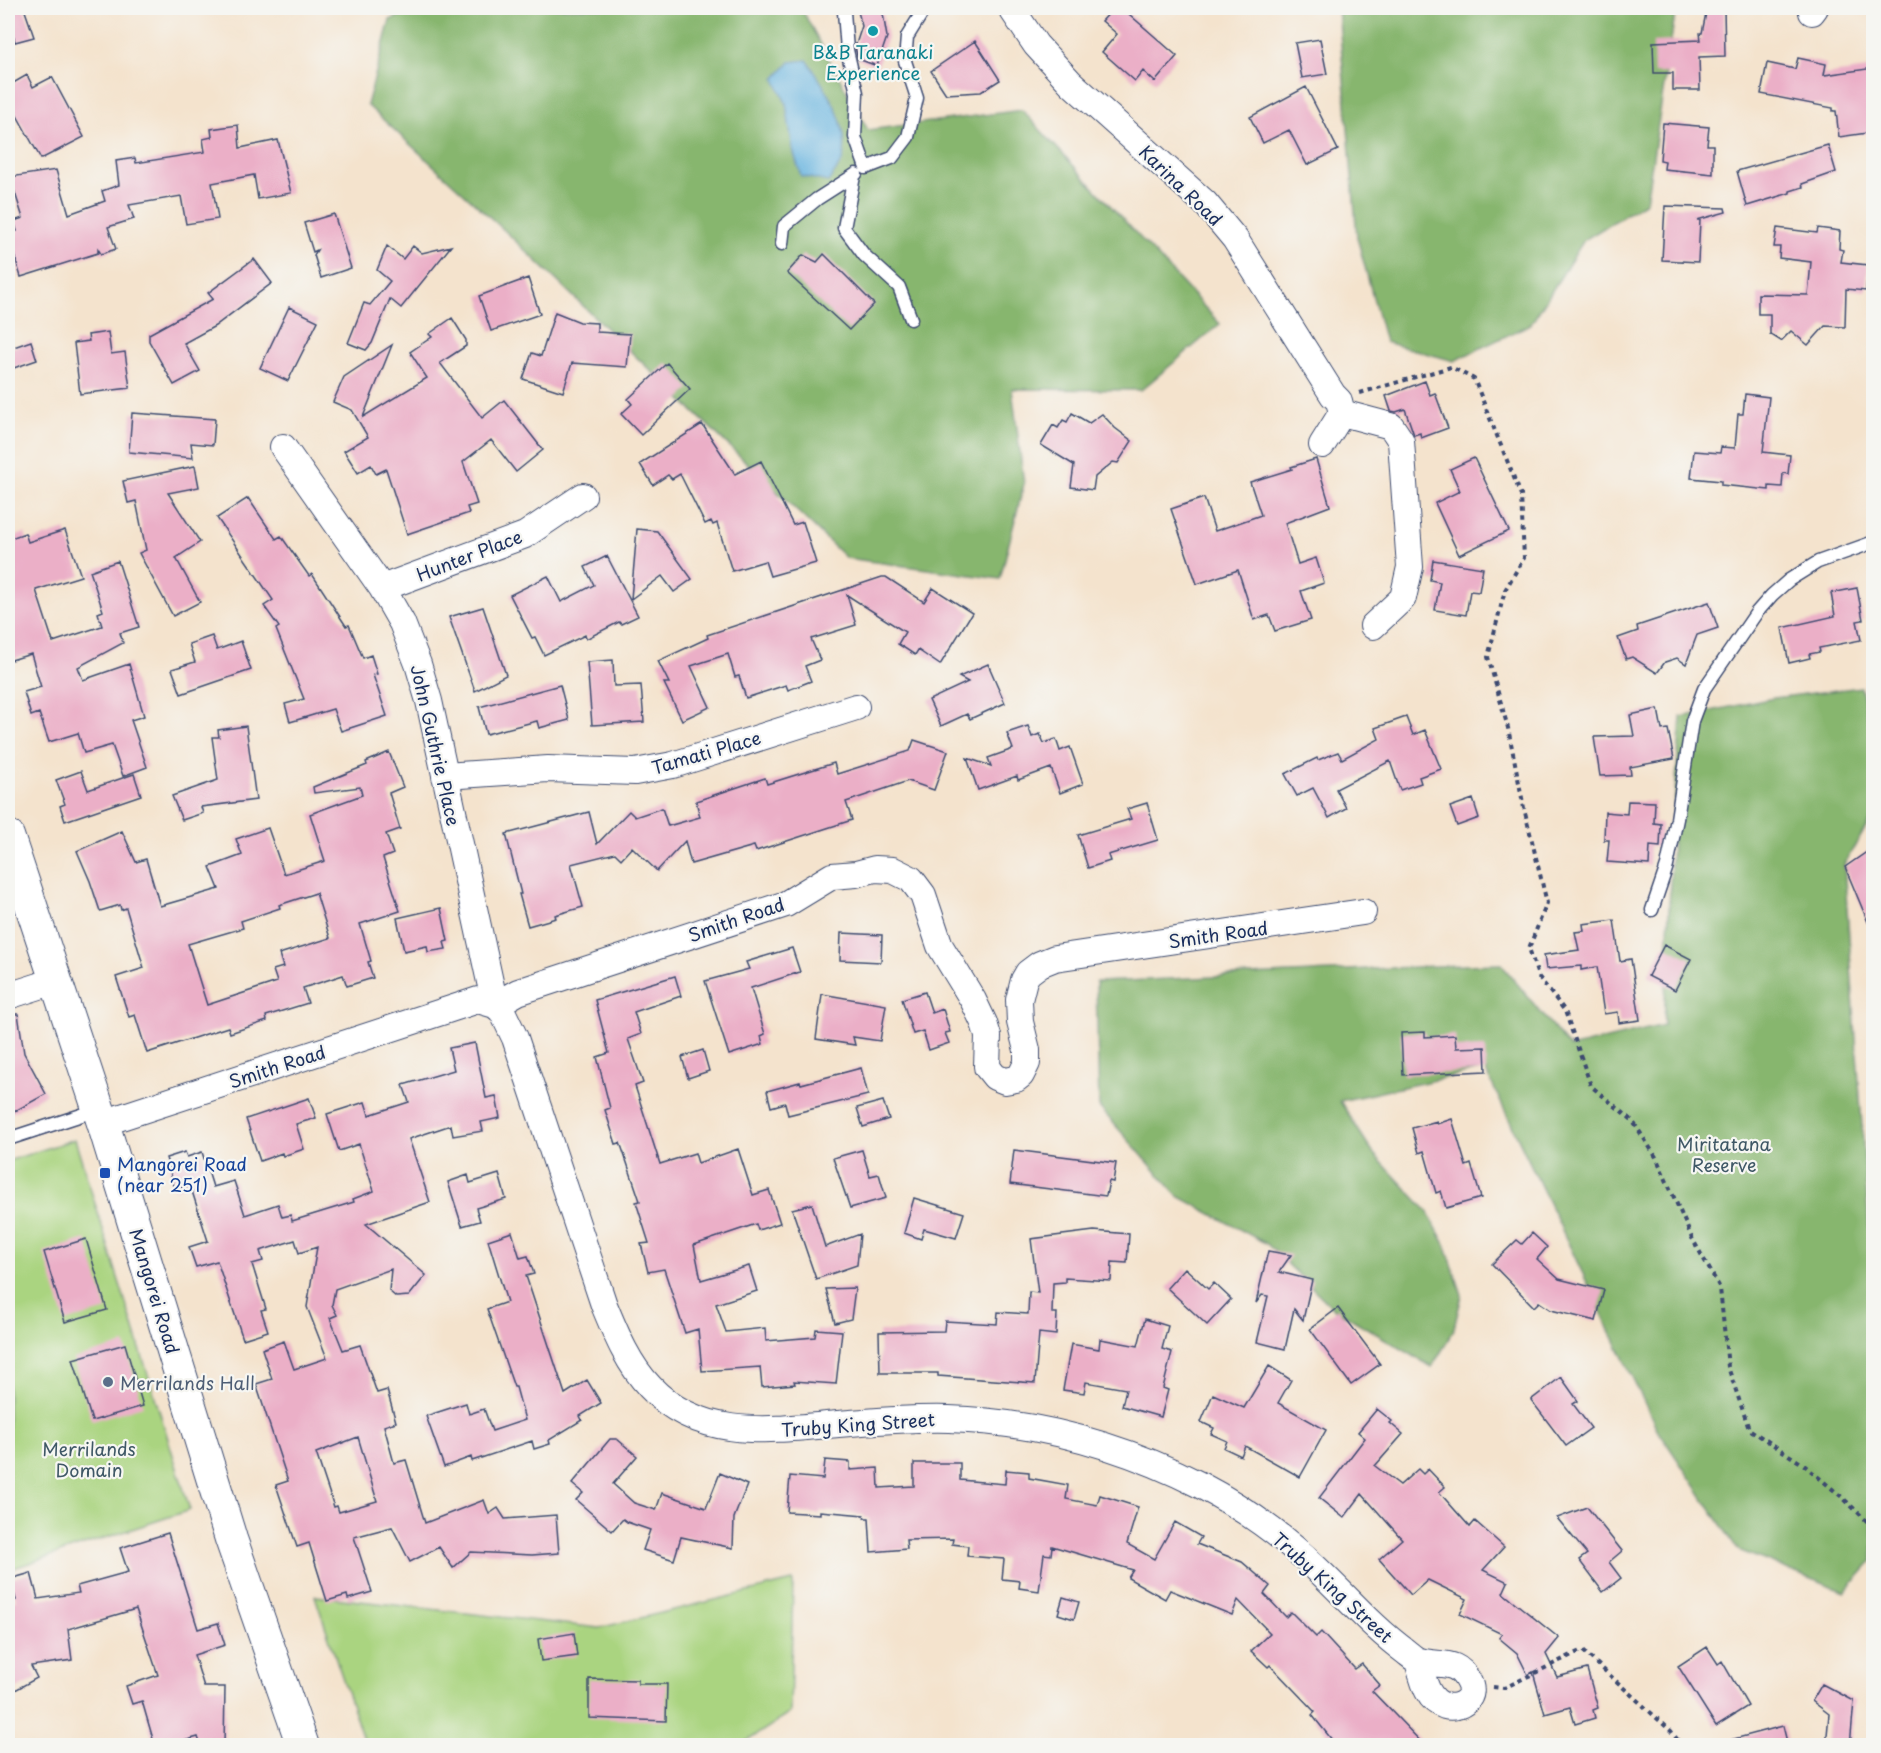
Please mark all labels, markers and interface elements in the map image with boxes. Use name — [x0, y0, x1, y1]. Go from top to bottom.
marker: B&B Taranaki Experience — [866, 24, 880, 38]
place label: B&B Taranaki Experience — [813, 38, 933, 86]
street label: Karina Road — [1133, 138, 1229, 232]
street label: Hunter Place — [412, 522, 526, 588]
street label: John Guthrie Place — [404, 662, 468, 828]
street label: Tamati Place — [648, 724, 764, 780]
street label: Smith Road — [684, 890, 788, 948]
street label: Smith Road — [1166, 914, 1270, 954]
street label: Smith Road — [225, 1038, 329, 1094]
park label: Miritatana Reserve — [1677, 1130, 1772, 1178]
place label: Mangorei Road (near 251) — [117, 1150, 247, 1198]
marker: Mangorei Road (near 251) — [98, 1166, 112, 1180]
street label: Mangorei Road — [123, 1225, 187, 1357]
place label: Merrilands Hall — [120, 1369, 255, 1396]
marker: Merrilands Hall — [101, 1375, 115, 1389]
street label: Truby King Street — [780, 1405, 936, 1443]
park label: Merrilands Domain — [42, 1435, 136, 1483]
street label: Truby King Street — [1267, 1525, 1399, 1649]

